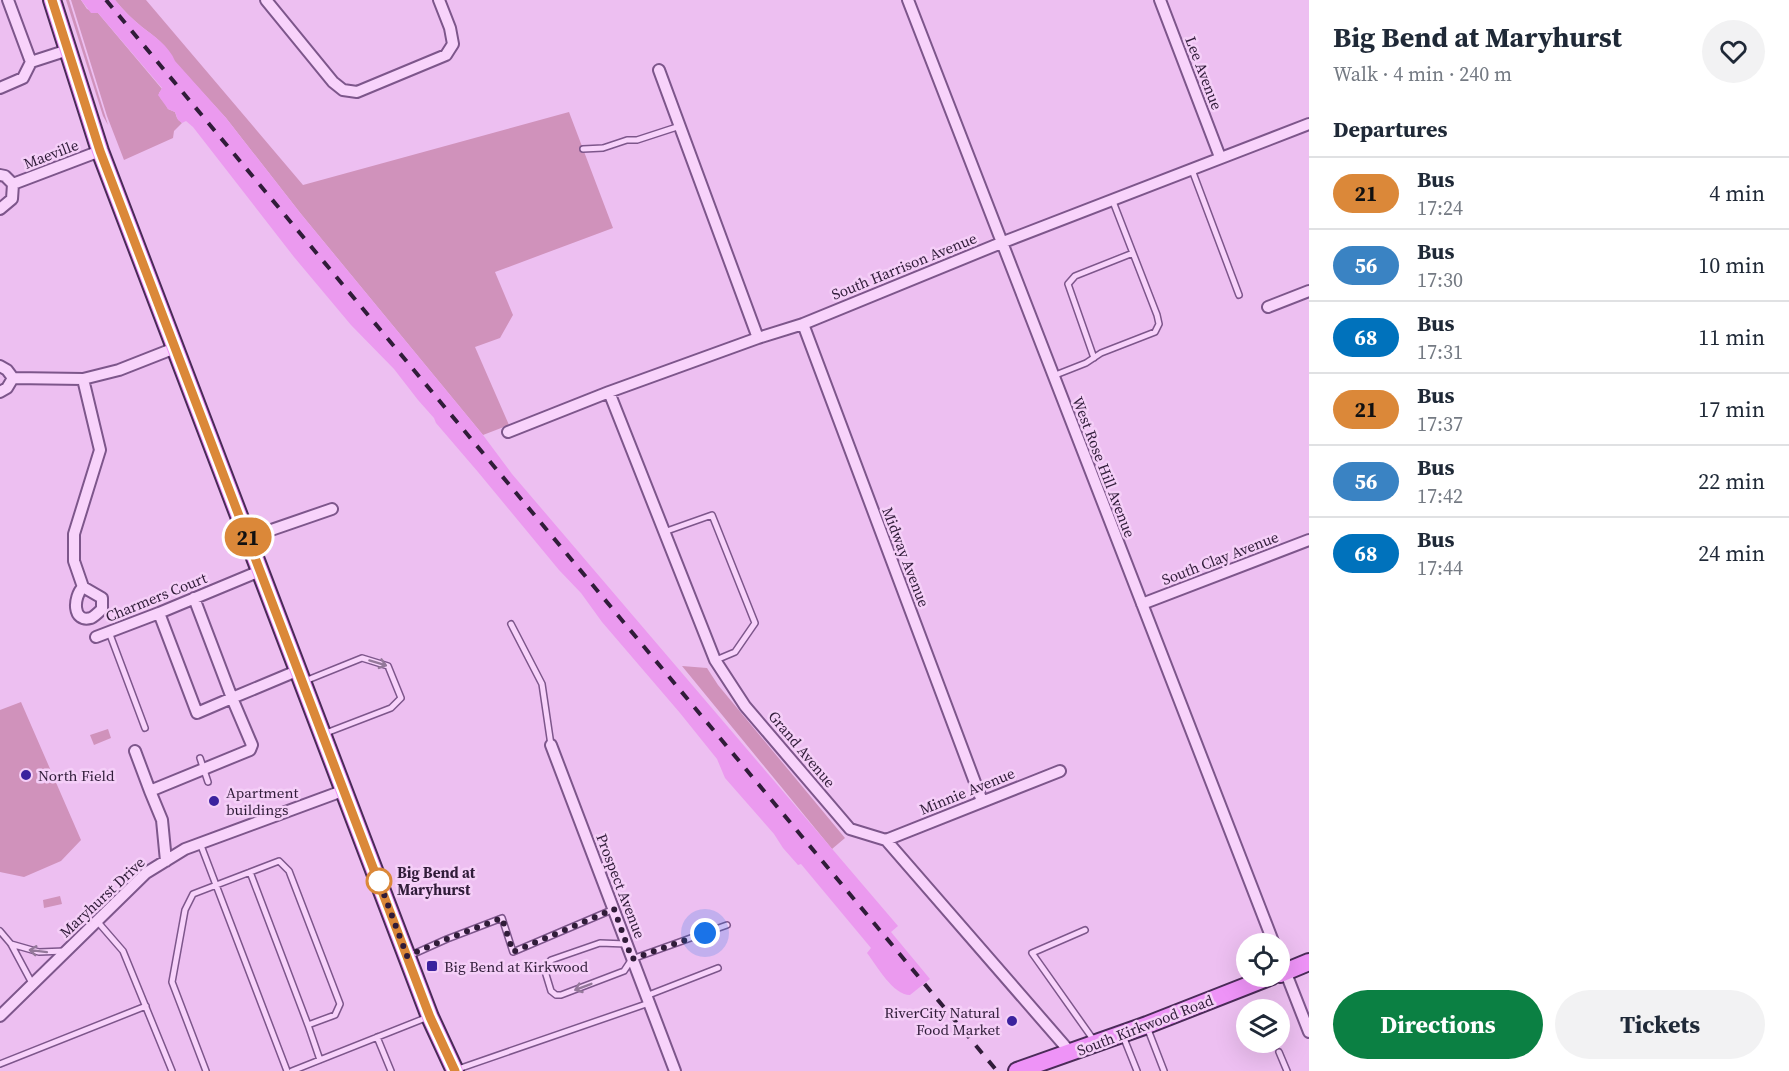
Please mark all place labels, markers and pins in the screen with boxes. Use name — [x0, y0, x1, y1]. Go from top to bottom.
place label: North Field — [38, 765, 115, 786]
marker: North Field — [19, 768, 33, 782]
place label: Apartment buildings — [226, 782, 299, 820]
marker: Apartment buildings — [207, 794, 221, 808]
place label: Big Bend at Maryhurst — [397, 862, 476, 900]
marker: Big Bend at Maryhurst — [366, 868, 392, 894]
place label: Big Bend at Kirkwood — [444, 956, 589, 977]
marker: Big Bend at Kirkwood — [425, 959, 439, 973]
place label: RiverCity Natural Food Market — [884, 1002, 1001, 1040]
marker: RiverCity Natural Food Market — [1005, 1014, 1019, 1028]

